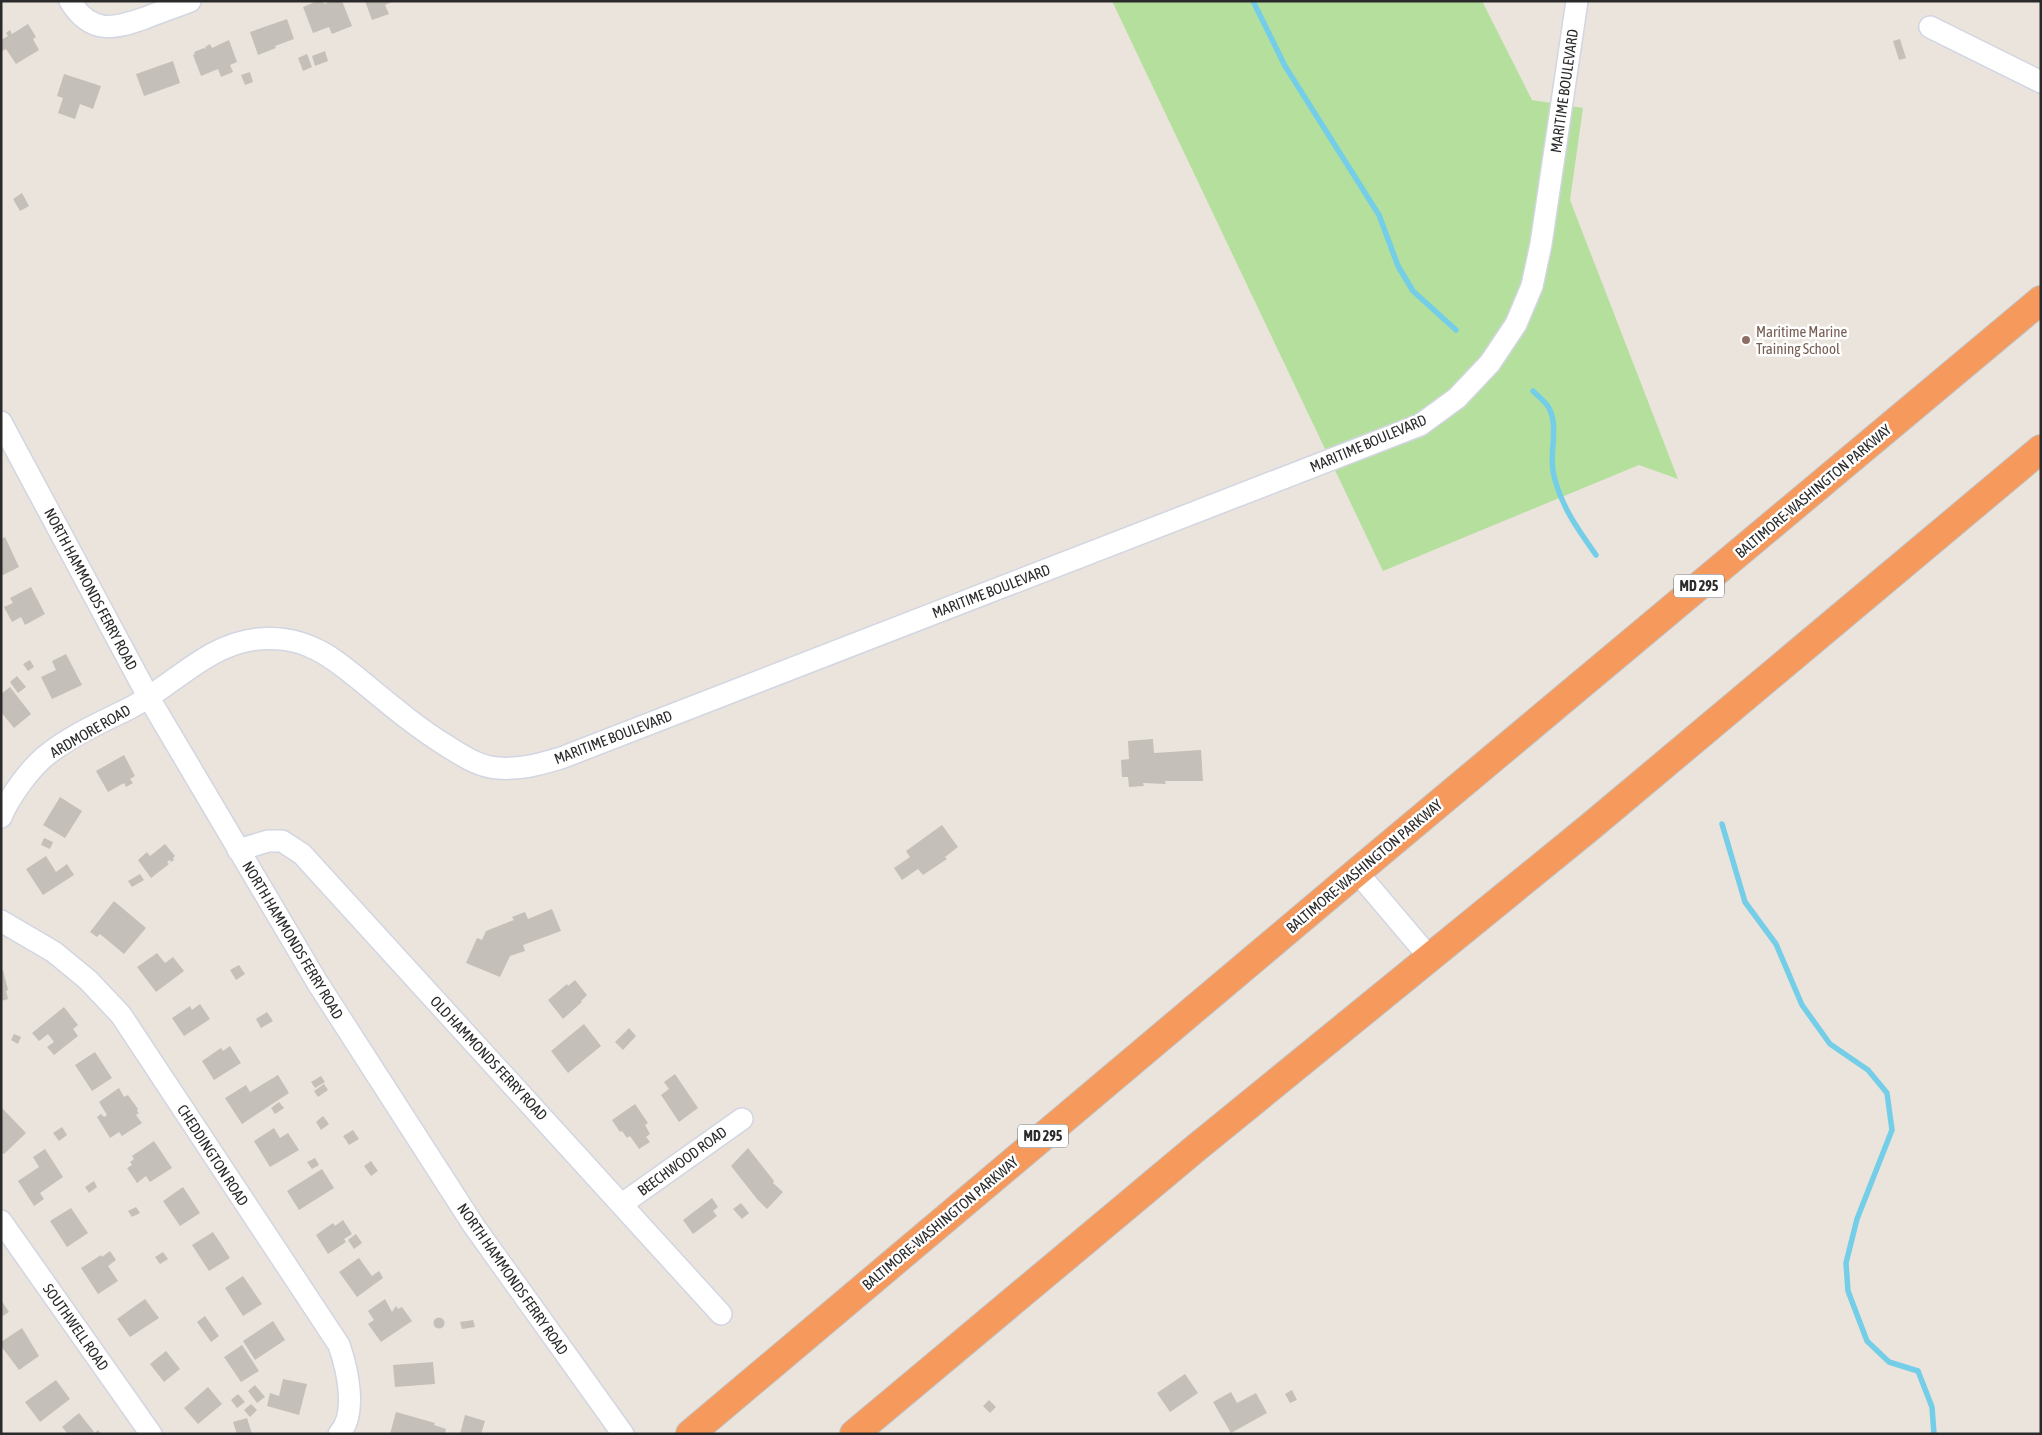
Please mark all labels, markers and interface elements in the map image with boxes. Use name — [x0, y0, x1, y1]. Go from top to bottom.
street label: MARITIME BOULEVARD — [1547, 28, 1581, 154]
place label: Maritime Marine Training School — [1756, 323, 1848, 357]
marker: Maritime Marine Training School — [1740, 334, 1752, 346]
street label: MARITIME BOULEVARD — [1307, 411, 1429, 475]
street label: BALTIMORE-WASHINGTON PARKWAY — [1732, 421, 1895, 561]
street label: NORTH HAMMONDS FERRY ROAD — [41, 505, 141, 673]
street label: MARITIME BOULEVARD — [930, 561, 1052, 621]
road number: MD 295 — [1674, 574, 1724, 598]
street label: ARDMORE ROAD — [47, 701, 133, 761]
street label: MARITIME BOULEVARD — [552, 707, 674, 767]
street label: BALTIMORE-WASHINGTON PARKWAY — [1283, 796, 1446, 936]
street label: NORTH HAMMONDS FERRY ROAD — [239, 858, 347, 1022]
street label: OLD HAMMONDS FERRY ROAD — [427, 992, 551, 1124]
street label: CHEDDINGTON ROAD — [174, 1101, 252, 1209]
street label: BEECHWOOD ROAD — [634, 1123, 730, 1199]
road number: MD 295 — [1018, 1124, 1068, 1148]
street label: BALTIMORE-WASHINGTON PARKWAY — [859, 1153, 1022, 1293]
street label: NORTH HAMMONDS FERRY ROAD — [454, 1200, 572, 1358]
street label: SOUTHWELL ROAD — [40, 1280, 112, 1374]

